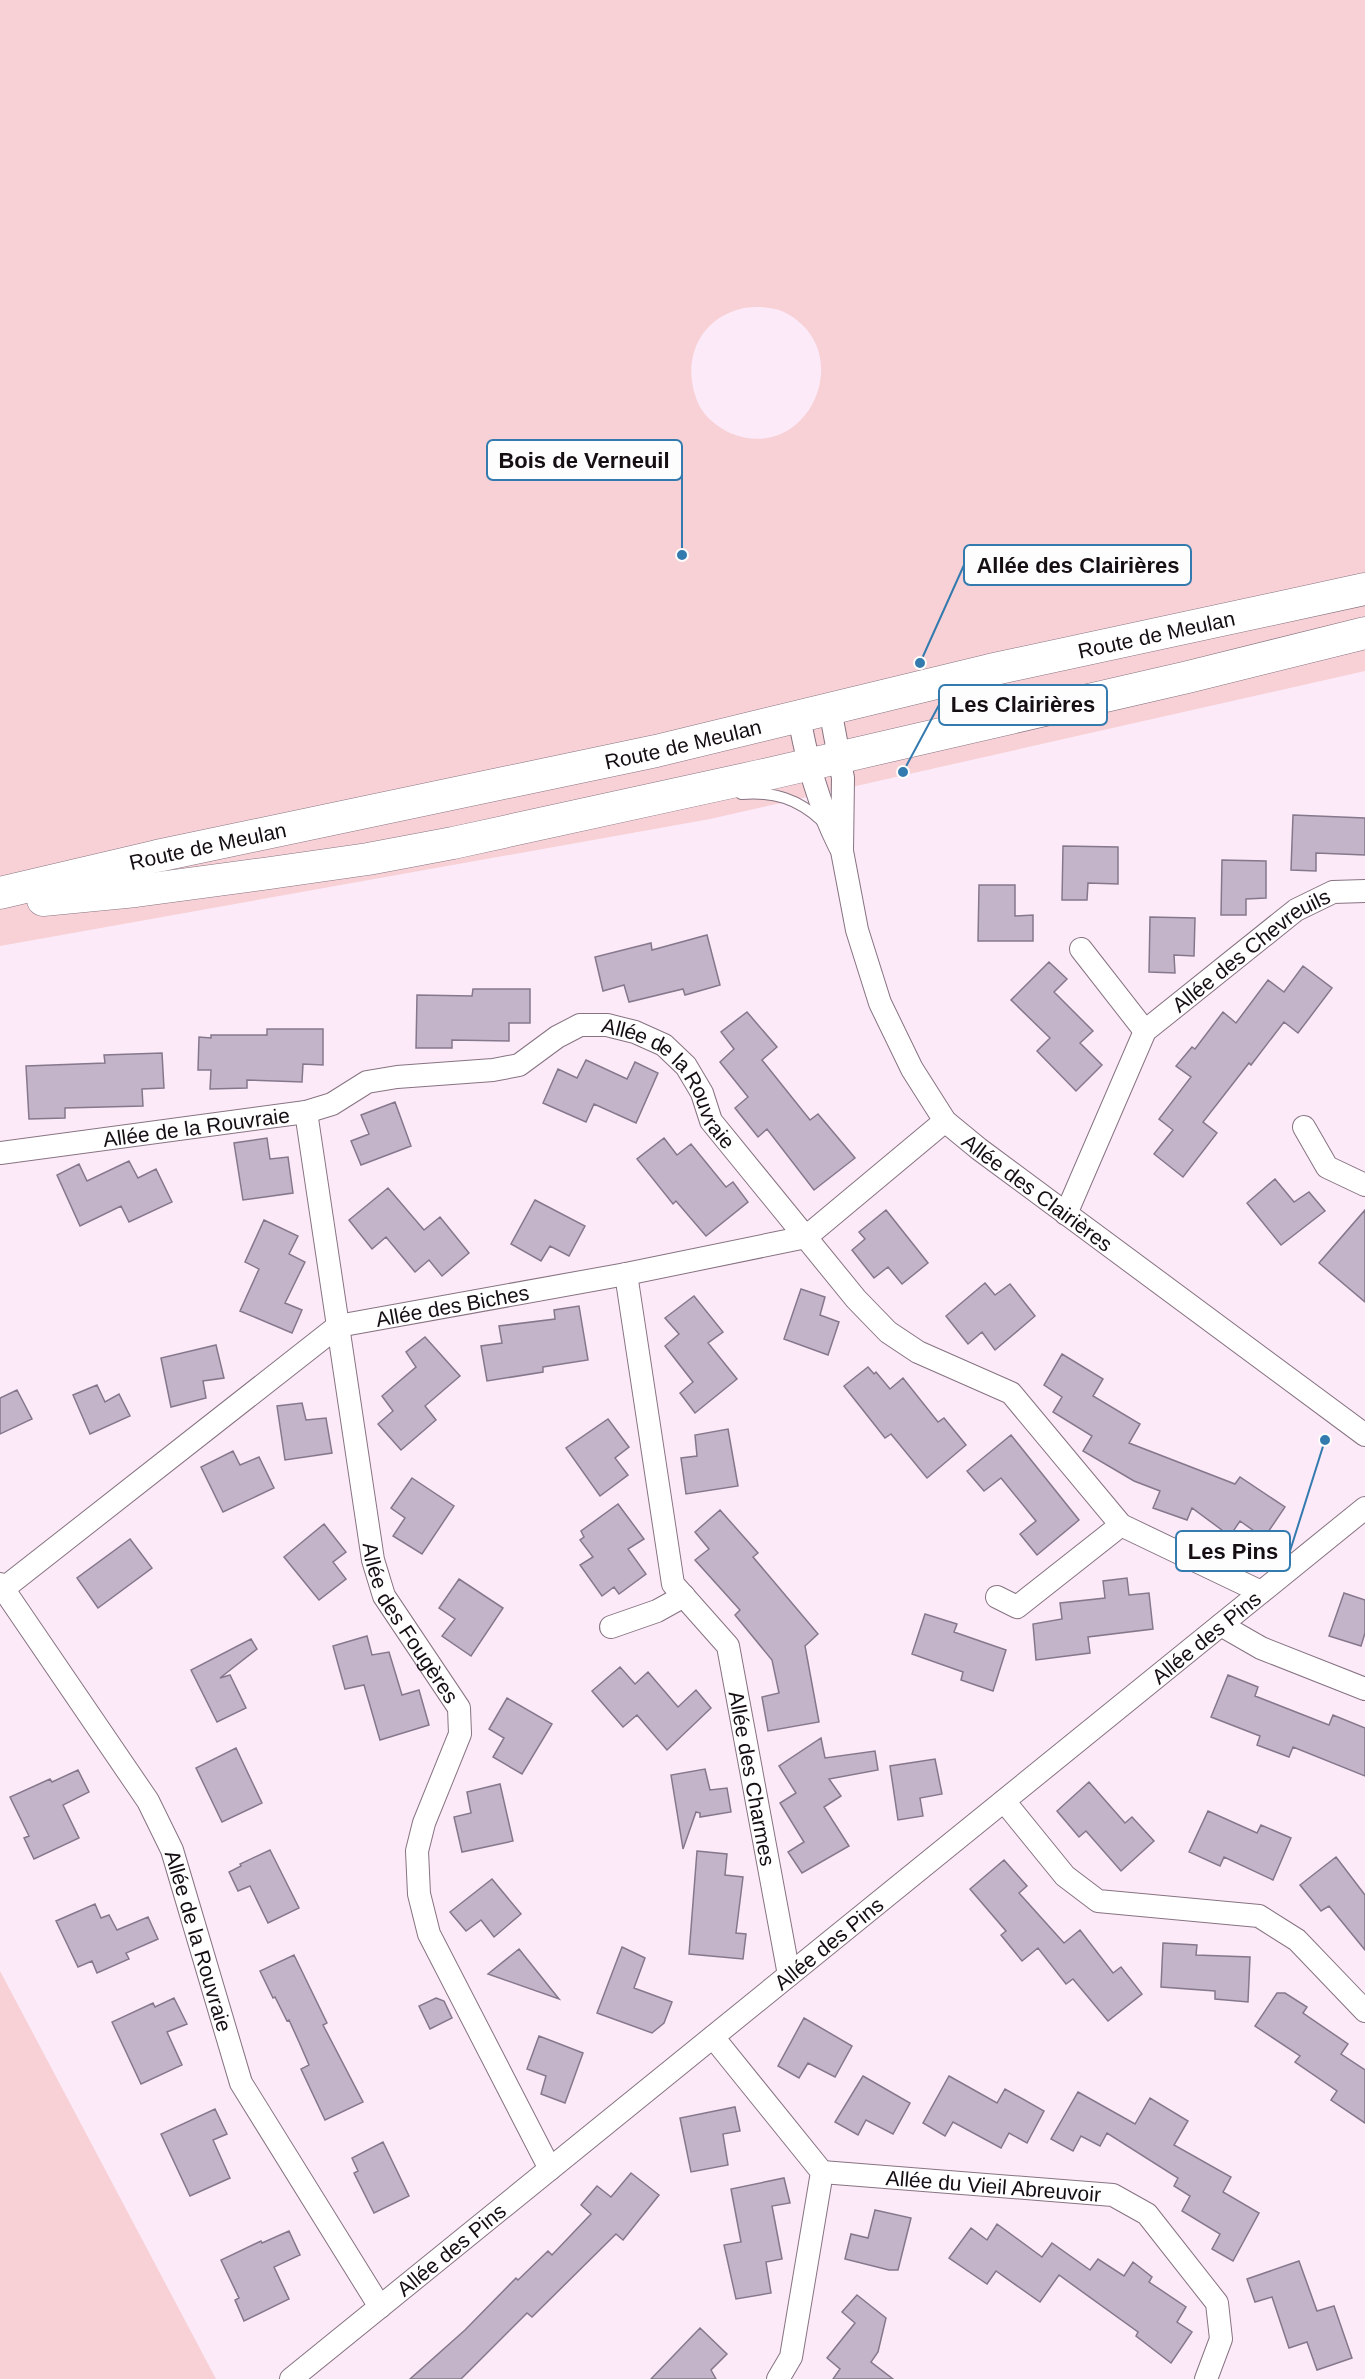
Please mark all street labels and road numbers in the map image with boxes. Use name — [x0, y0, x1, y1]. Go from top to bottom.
street label: Route de Meulan — [1076, 606, 1237, 662]
street label: Route de Meulan — [602, 714, 763, 773]
street label: Route de Meulan — [127, 818, 288, 874]
street label: Allée des Chevreuils — [1167, 884, 1333, 1016]
street label: Allée de la Rouvraie — [600, 1013, 740, 1153]
street label: Allée de la Rouvraie — [102, 1103, 291, 1151]
street label: Allée des Clairières — [958, 1129, 1117, 1256]
street label: Allée des Biches — [374, 1280, 531, 1330]
street label: Allée des Fougères — [359, 1541, 464, 1707]
street label: Allée des Pins — [1147, 1586, 1265, 1688]
street label: Allée des Charmes — [725, 1689, 780, 1868]
street label: Allée de la Rouvraie — [161, 1847, 237, 2034]
street label: Allée des Pins — [770, 1892, 887, 1994]
street label: Allée du Vieil Abreuvoir — [885, 2166, 1102, 2206]
street label: Allée des Pins — [392, 2198, 510, 2300]

